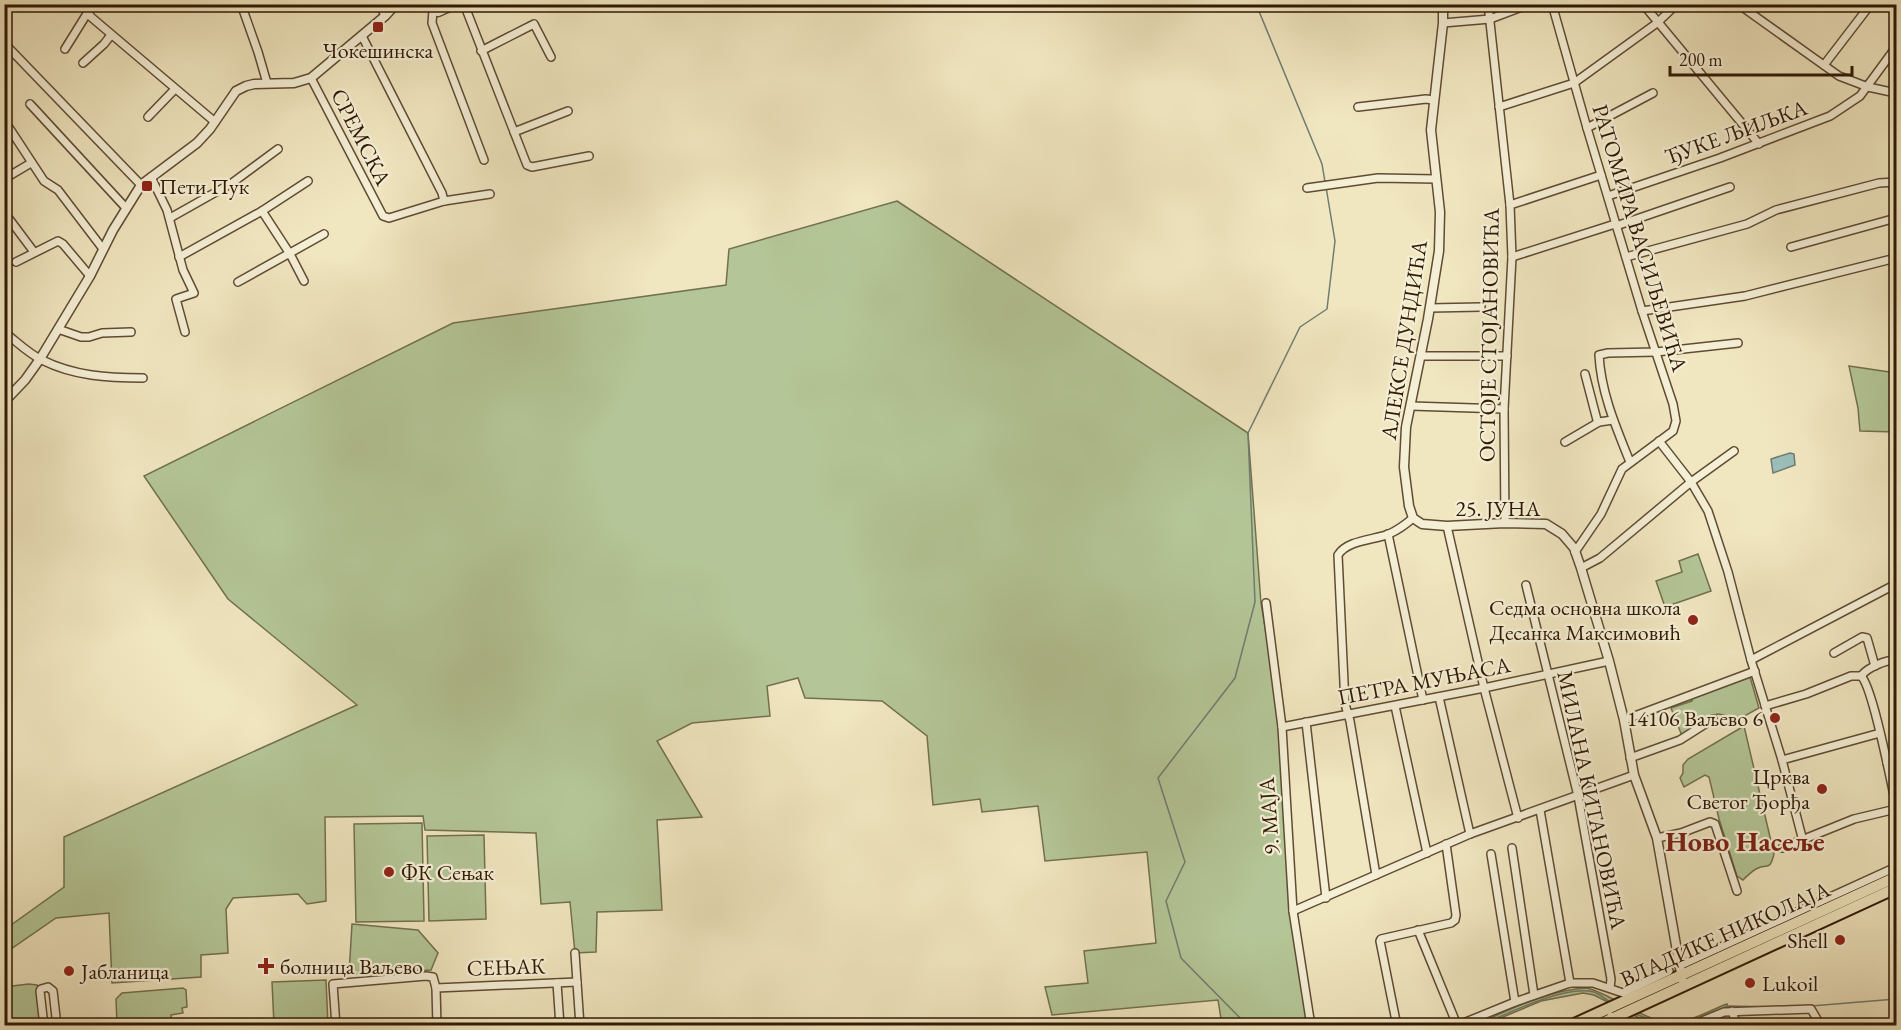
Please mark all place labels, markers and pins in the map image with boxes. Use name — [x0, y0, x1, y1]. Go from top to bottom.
marker: Чокешинска — [371, 20, 385, 34]
place label: Чокешинска — [323, 36, 433, 65]
place label: Пети Пук — [159, 172, 250, 201]
marker: Пети Пук — [140, 179, 154, 193]
place label: Седма основна школа Десанка Максимовић — [1489, 593, 1681, 647]
marker: Седма основна школа Десанка Максимовић — [1686, 613, 1700, 627]
place label: 14106 Ваљево 6 — [1627, 704, 1763, 733]
marker: 14106 Ваљево 6 — [1768, 711, 1782, 725]
place label: Црква Светог Ђорђа — [1686, 762, 1810, 816]
marker: Црква Светог Ђорђа — [1815, 782, 1829, 796]
place label: ФК Сењак — [401, 858, 495, 887]
marker: ФК Сењак — [382, 865, 396, 879]
place label: Shell — [1787, 926, 1828, 955]
marker: Shell — [1833, 933, 1847, 947]
place label: болница Ваљево — [280, 952, 423, 981]
place label: Јабланица — [79, 957, 170, 986]
marker: болница Ваљево — [257, 957, 275, 975]
marker: Јабланица — [62, 964, 76, 978]
place label: Lukoil — [1762, 969, 1818, 998]
marker: Lukoil — [1743, 976, 1757, 990]

